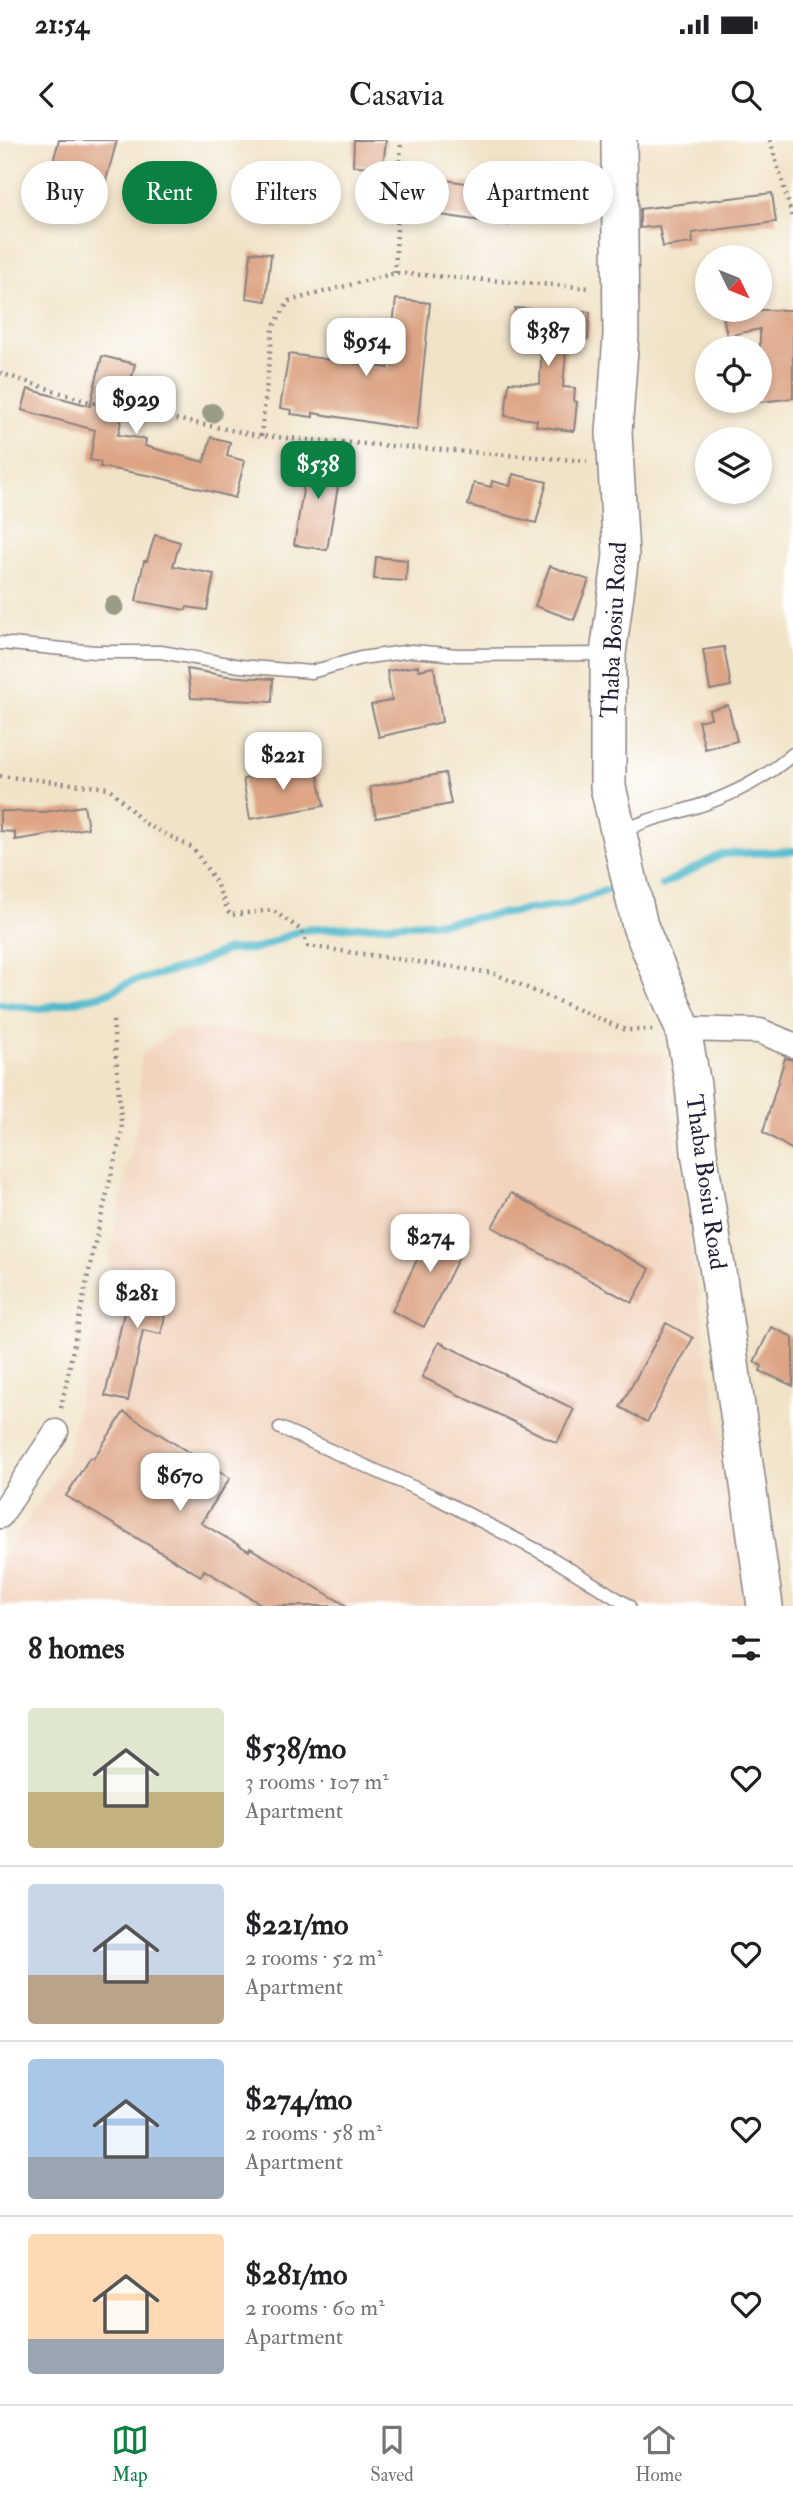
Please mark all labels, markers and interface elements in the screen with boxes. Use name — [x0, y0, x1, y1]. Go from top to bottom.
text: 21:54 — [35, 9, 89, 41]
text: Casavia — [349, 75, 444, 115]
icon: back — [28, 76, 66, 114]
icon: search — [727, 76, 765, 114]
chip: Buy — [21, 161, 108, 224]
chip: Rent — [122, 161, 217, 224]
chip: Filters — [231, 161, 341, 224]
chip: New — [355, 161, 449, 224]
chip: Apartment — [463, 161, 613, 224]
north arrow — [695, 245, 772, 322]
map controls — [695, 245, 772, 504]
pin: $387 — [507, 308, 589, 368]
text: $387 — [526, 316, 570, 345]
pin: $954 — [325, 318, 407, 378]
text: $954 — [343, 326, 389, 355]
button: locate — [695, 336, 772, 413]
pin: $929 — [95, 376, 177, 436]
text: $929 — [112, 384, 160, 413]
button: layers — [695, 427, 772, 504]
pin: $538 — [277, 442, 359, 501]
text: $538 — [297, 449, 339, 478]
street label: Thaba Bosiu Road — [594, 541, 634, 719]
pin: $221 — [242, 732, 324, 792]
text: $221 — [261, 740, 305, 769]
street label: Thaba Bosiu Road — [678, 1092, 734, 1272]
pin: $274 — [389, 1214, 471, 1274]
text: $274 — [407, 1222, 453, 1251]
pin: $281 — [96, 1270, 178, 1330]
text: $281 — [115, 1278, 159, 1307]
pin: $670 — [139, 1454, 221, 1513]
text: $670 — [157, 1461, 203, 1490]
icon: filters — [727, 1629, 765, 1667]
text: 8 homes — [28, 1630, 125, 1667]
text: $538/mo — [245, 1730, 346, 1767]
icon: home — [84, 1736, 168, 1820]
icon: heart — [727, 1759, 765, 1797]
text: 3 rooms · 107 m² — [245, 1767, 389, 1796]
text: Apartment — [245, 1796, 343, 1825]
text: $221/mo — [245, 1906, 349, 1943]
icon: home — [84, 1912, 168, 1996]
icon: heart — [727, 1935, 765, 1973]
text: 2 rooms · 52 m² — [245, 1943, 383, 1972]
text: Apartment — [245, 1972, 343, 2001]
text: $274/mo — [245, 2081, 352, 2118]
icon: home — [84, 2087, 168, 2171]
icon: heart — [727, 2110, 765, 2148]
text: 2 rooms · 58 m² — [245, 2118, 382, 2147]
text: Apartment — [245, 2147, 343, 2176]
text: $281/mo — [245, 2256, 347, 2293]
icon: home — [84, 2262, 168, 2346]
icon: heart — [727, 2285, 765, 2323]
text: 2 rooms · 60 m² — [245, 2293, 385, 2322]
text: Apartment — [245, 2322, 343, 2351]
tab: Map — [111, 2421, 149, 2487]
tab: Saved — [370, 2421, 414, 2487]
tab: Home — [635, 2421, 682, 2487]

